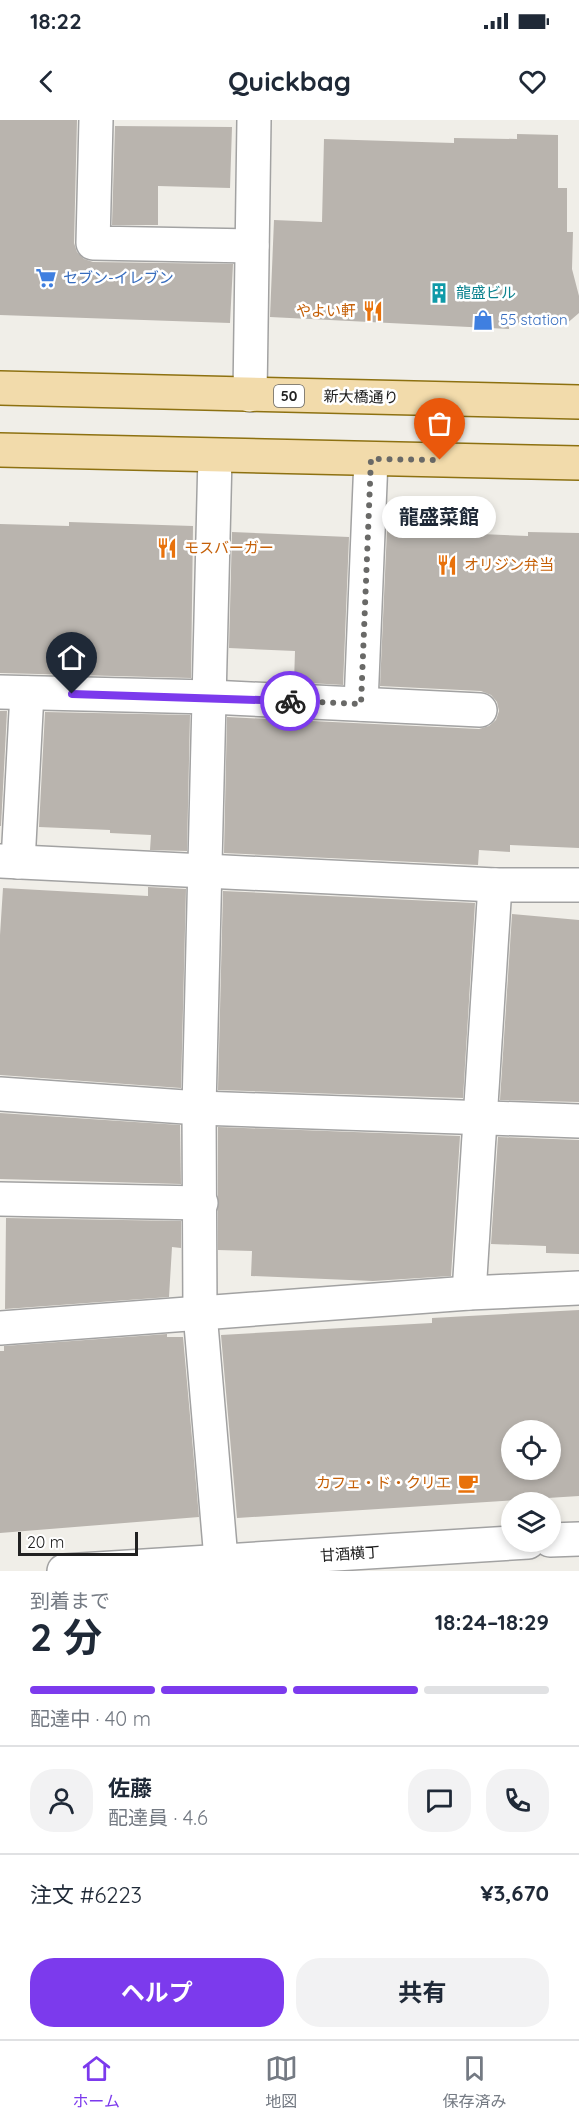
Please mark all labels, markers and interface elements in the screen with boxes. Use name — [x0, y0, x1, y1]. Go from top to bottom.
text: 18:22 — [30, 7, 82, 35]
text: Quickbag — [228, 64, 351, 98]
icon: back — [30, 65, 63, 98]
icon: heart — [516, 65, 549, 98]
supermarket icon: セブン-イレブン — [34, 266, 58, 290]
place label: セブン-イレブン — [63, 268, 174, 287]
building icon: 龍盛ビル — [427, 281, 451, 305]
place label: 龍盛ビル — [456, 283, 516, 302]
restaurant icon: やよい軒 — [361, 299, 385, 323]
place label: やよい軒 — [296, 301, 356, 320]
shop icon: 55 station — [471, 308, 495, 332]
place label: 55 station — [500, 310, 568, 329]
road number: 50 — [274, 385, 304, 407]
street label: 新大橋通り — [323, 386, 399, 407]
pin — [414, 398, 465, 460]
icon: bag — [423, 407, 456, 440]
callout: 龍盛菜館 — [383, 496, 497, 538]
text: 龍盛菜館 — [399, 504, 479, 529]
restaurant icon: モスバーガー — [155, 536, 179, 560]
place label: モスバーガー — [184, 538, 274, 557]
restaurant icon: オリジン弁当 — [435, 553, 459, 577]
place label: オリジン弁当 — [464, 555, 554, 574]
pin — [46, 632, 97, 694]
icon: home — [55, 641, 88, 674]
courier — [260, 671, 320, 731]
icon: bike — [274, 685, 307, 718]
map controls — [501, 1420, 561, 1552]
button: locate — [501, 1420, 561, 1480]
cafe icon: カフェ・ド・クリエ — [456, 1471, 480, 1495]
place label: カフェ・ド・クリエ — [316, 1473, 451, 1492]
button: layers — [501, 1492, 561, 1552]
scale bar — [18, 1529, 138, 1556]
text: 20 m — [27, 1532, 64, 1552]
street label: 甘酒横丁 — [319, 1542, 381, 1565]
text: 到着まで — [30, 1588, 110, 1613]
text: 18:24–18:29 — [435, 1608, 549, 1636]
text: 2 分 — [30, 1612, 102, 1661]
text: 配達中 · 40 m — [30, 1706, 151, 1731]
button: person — [30, 1769, 93, 1832]
button: chat — [408, 1769, 471, 1832]
button: phone — [486, 1769, 549, 1832]
text: 佐藤 — [108, 1774, 152, 1802]
text: 配達員 · 4.6 — [108, 1805, 208, 1830]
text: ¥3,670 — [480, 1879, 549, 1907]
text: 注文 #6223 — [30, 1881, 142, 1909]
button: ヘルプ — [30, 1958, 284, 2027]
button: 共有 — [296, 1958, 549, 2027]
tab: ホーム — [72, 2052, 120, 2112]
tab: 地図 — [265, 2052, 298, 2112]
tab: 保存済み — [443, 2052, 507, 2112]

